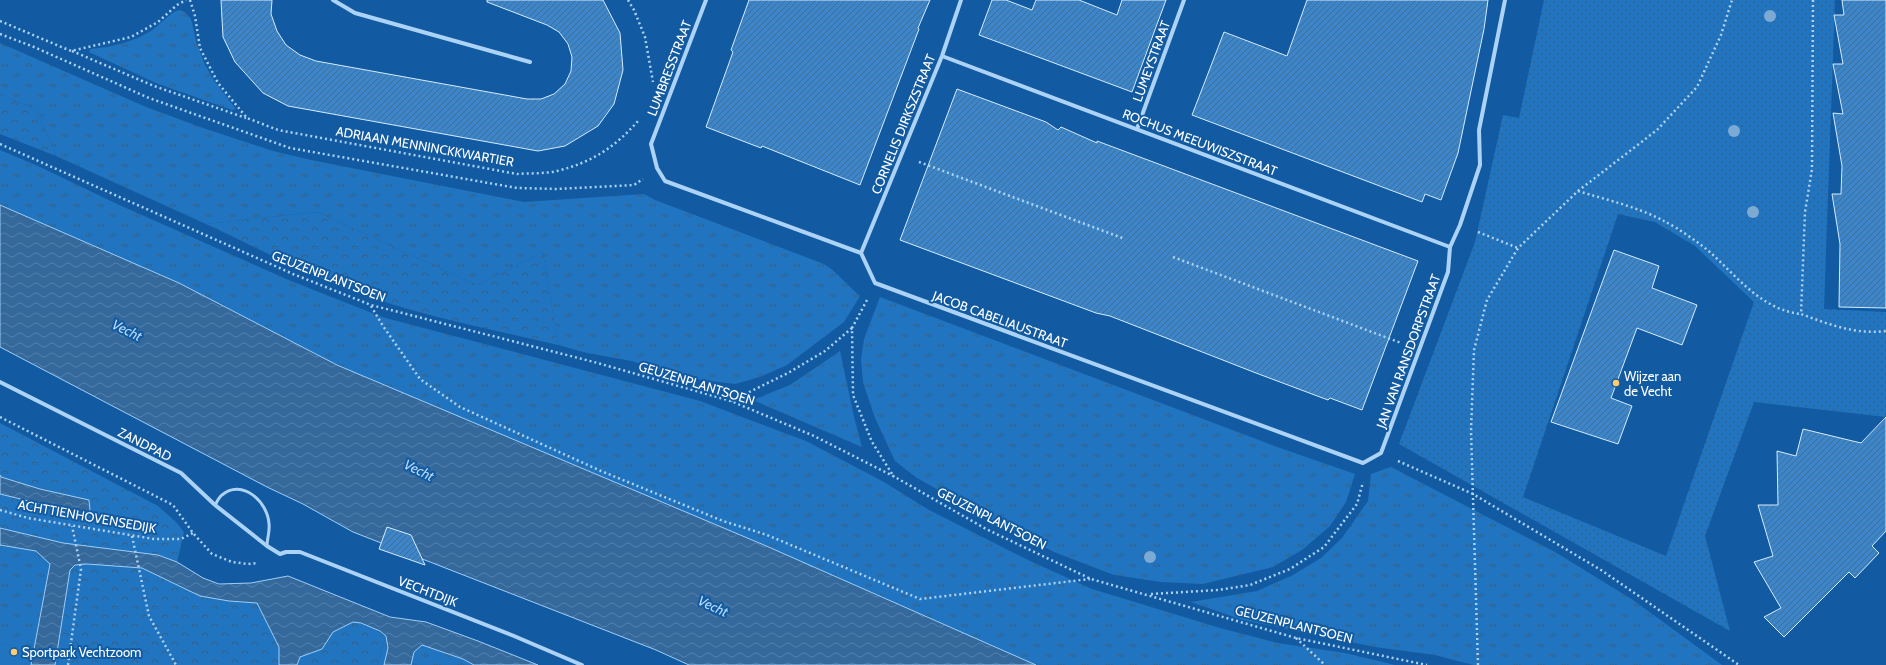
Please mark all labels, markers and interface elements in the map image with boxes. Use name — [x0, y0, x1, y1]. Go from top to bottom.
street label: LUMBRESSTRAAT — [643, 18, 695, 118]
street label: LUMEYSTRAAT — [1129, 18, 1173, 104]
street label: CORNELIS DIRKSZSTRAAT — [868, 52, 938, 196]
street label: ROCHUS MEEUWISZSTRAAT — [1120, 105, 1280, 179]
street label: ADRIAAN MENNINCKKWARTIER — [335, 122, 516, 170]
street label: GEUZENPLANTSOEN — [270, 247, 388, 305]
street label: JAN VAN RANSDORPSTRAAT — [1372, 272, 1443, 431]
street label: JACOB CABELIAUSTRAAT — [929, 287, 1070, 351]
water label: Vecht — [109, 315, 146, 345]
street label: GEUZENPLANTSOEN — [637, 358, 757, 408]
place label: Wijzer aan de Vecht — [1624, 368, 1681, 399]
marker: Wijzer aan de Vecht — [1611, 378, 1621, 388]
street label: ZANDPAD — [115, 424, 175, 464]
water label: Vecht — [401, 455, 438, 485]
street label: GEUZENPLANTSOEN — [935, 483, 1049, 553]
street label: ACHTTIENHOVENSEDIJK — [17, 496, 158, 536]
street label: VECHTDIJK — [396, 572, 461, 610]
water label: Vecht — [695, 591, 732, 621]
street label: GEUZENPLANTSOEN — [1233, 602, 1355, 646]
place label: Sportpark Vechtzoom — [22, 644, 141, 660]
marker: Sportpark Vechtzoom — [9, 647, 19, 657]

